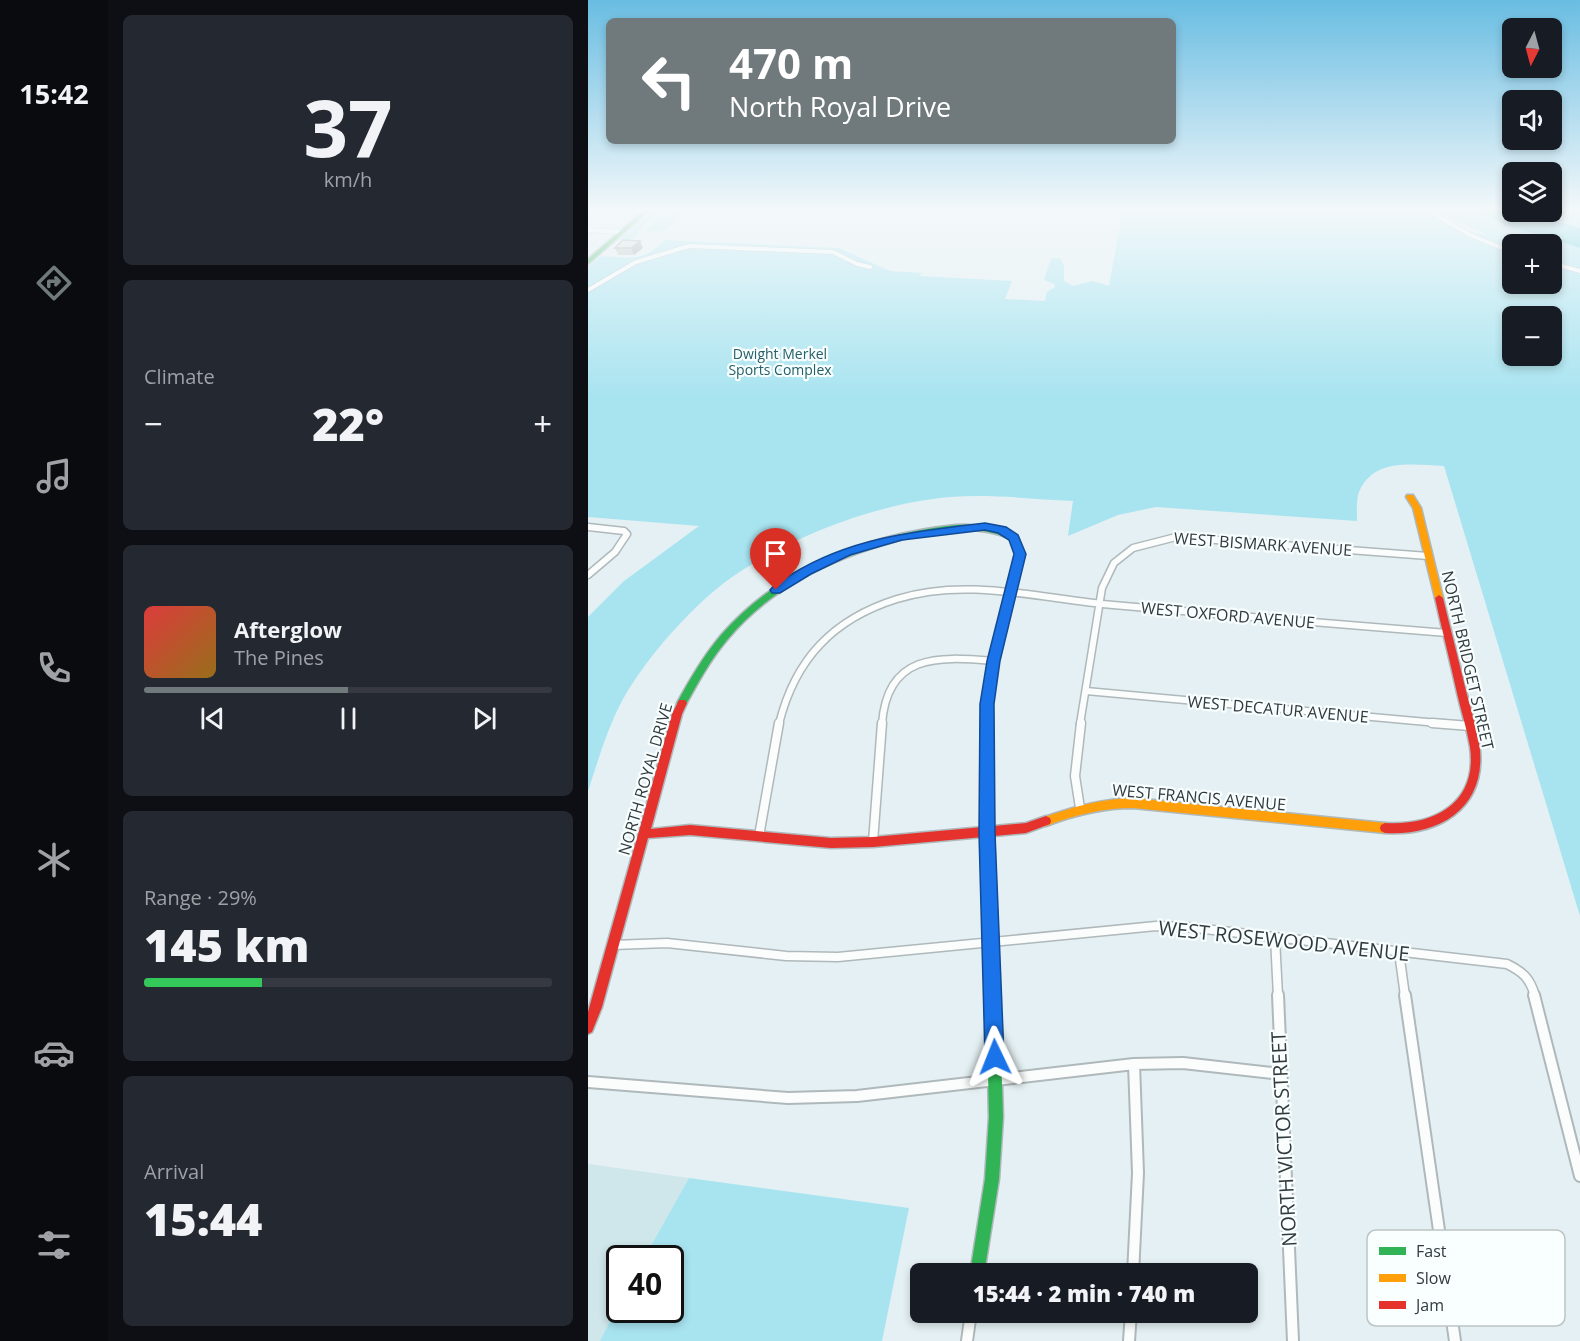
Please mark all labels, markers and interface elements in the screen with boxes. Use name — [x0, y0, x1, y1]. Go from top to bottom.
north arrow — [1502, 18, 1562, 78]
map controls — [1502, 18, 1562, 366]
text: 470 m — [729, 34, 853, 91]
icon: left — [630, 42, 708, 120]
text: 37 — [303, 74, 393, 180]
text: 15:42 — [19, 75, 89, 112]
text: North Royal Drive — [729, 88, 951, 125]
button: sound — [1502, 90, 1562, 150]
button: layers — [1502, 162, 1562, 222]
text: km/h — [324, 166, 372, 193]
button: + — [1502, 234, 1562, 294]
icon: directions — [33, 262, 75, 304]
button: − — [1502, 306, 1562, 366]
park label: Dwight Merkel Sports Complex — [728, 344, 832, 379]
text: Climate — [144, 363, 215, 390]
text: 22° — [312, 393, 384, 454]
text: − — [144, 401, 163, 446]
text: + — [533, 401, 552, 446]
icon: music — [33, 455, 75, 497]
street label: WEST BISMARK AVENUE — [1173, 527, 1353, 561]
pin — [750, 528, 801, 590]
icon: arrive — [759, 537, 792, 570]
street label: NORTH BRIDGET STREET — [1437, 568, 1499, 752]
street label: WEST OXFORD AVENUE — [1140, 596, 1316, 634]
text: Afterglow — [234, 614, 342, 644]
text: The Pines — [234, 644, 324, 671]
icon: phone — [33, 647, 75, 689]
street label: WEST DECATUR AVENUE — [1187, 690, 1369, 728]
street label: NORTH ROYAL DRIVE — [613, 700, 677, 858]
icon: previous — [196, 702, 229, 735]
icon: pause — [332, 702, 365, 735]
icon: next — [468, 702, 501, 735]
street label: WEST FRANCIS AVENUE — [1111, 778, 1287, 816]
icon: climate — [33, 839, 75, 881]
text: Range · 29% — [144, 884, 257, 911]
text: 145 km — [144, 914, 309, 975]
street label: WEST ROSEWOOD AVENUE — [1157, 914, 1411, 967]
position arrow — [963, 1025, 1027, 1089]
street label: NORTH VICTOR STREET — [1264, 1031, 1303, 1247]
icon: car — [33, 1032, 75, 1074]
text: Arrival — [144, 1158, 204, 1185]
text: 15:44 — [144, 1188, 262, 1249]
icon: filters — [33, 1224, 75, 1266]
legend — [1367, 1230, 1565, 1326]
text: Fast — [1416, 1240, 1447, 1262]
speed limit sign: 40 — [606, 1245, 684, 1323]
text: Slow — [1416, 1267, 1451, 1289]
text: 15:44 · 2 min · 740 m — [973, 1278, 1195, 1308]
text: Jam — [1414, 1294, 1444, 1316]

